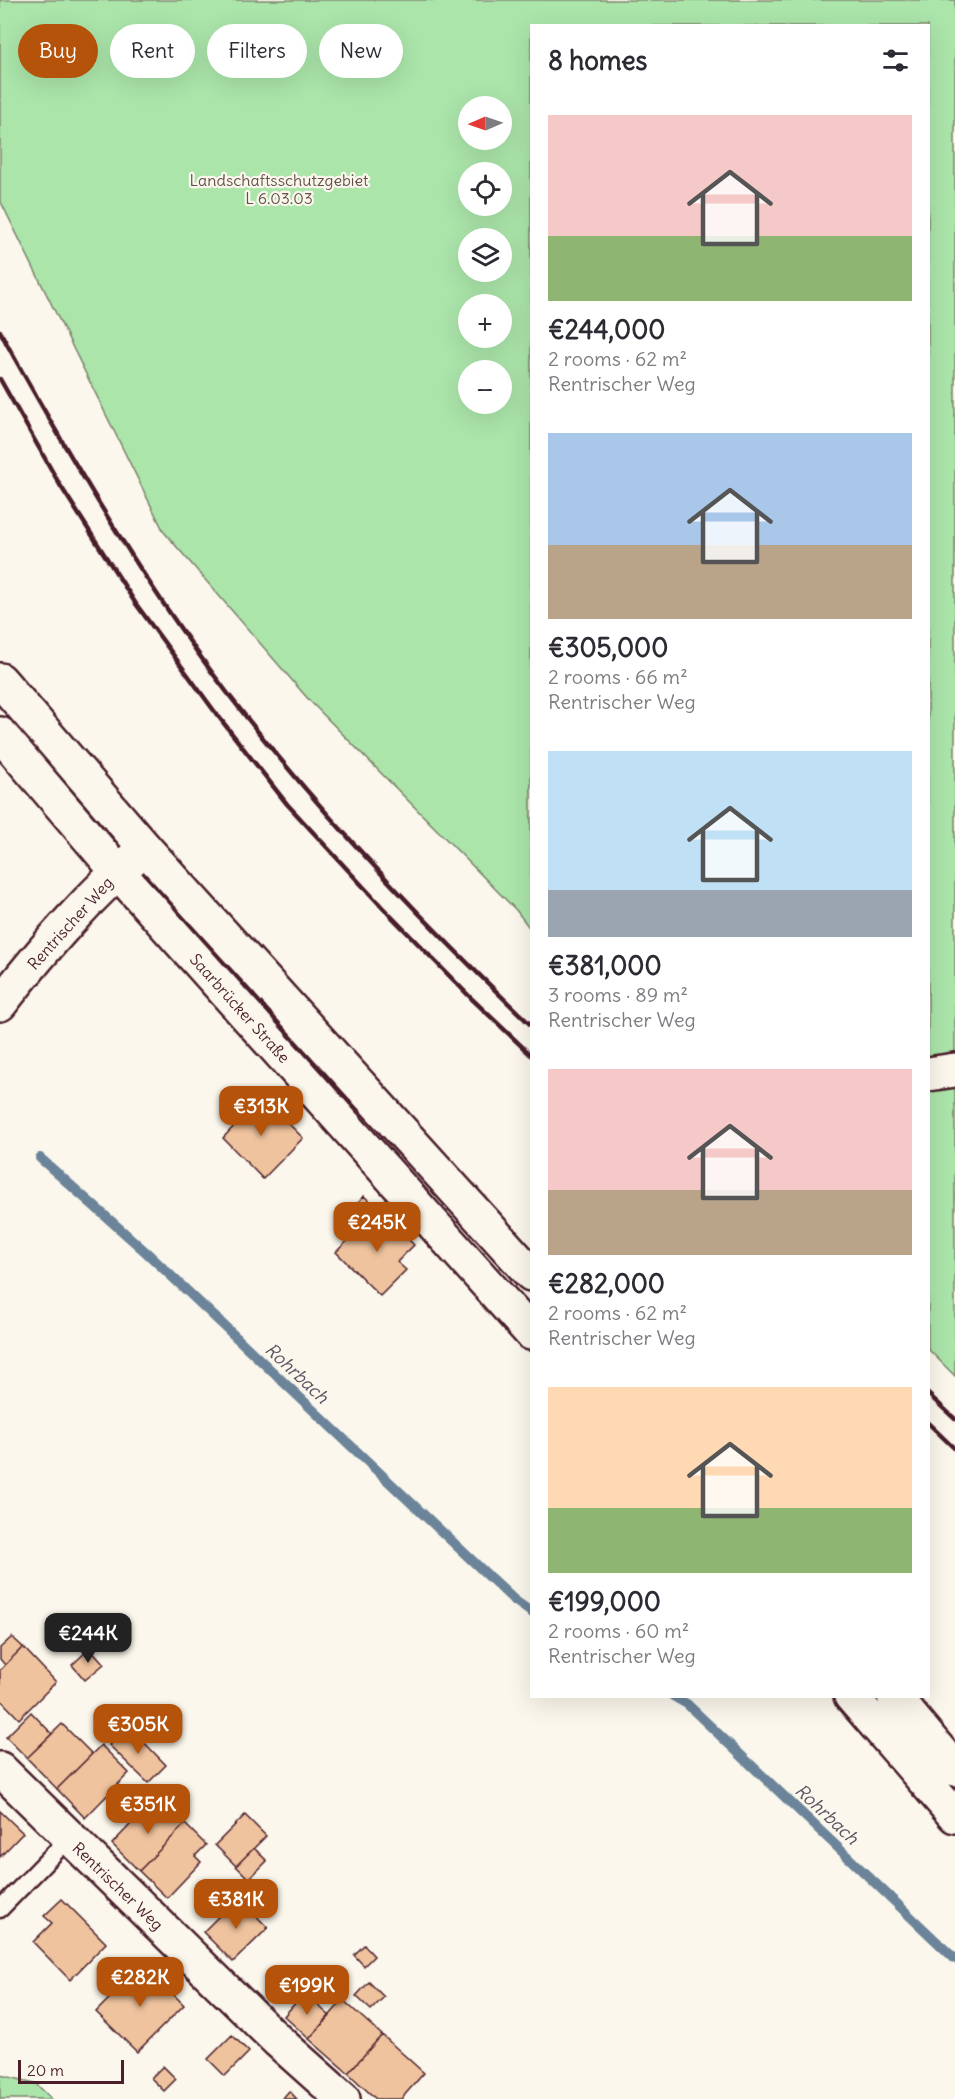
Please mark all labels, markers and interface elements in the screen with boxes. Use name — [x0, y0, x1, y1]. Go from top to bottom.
chip: Buy — [18, 24, 98, 78]
chip: Rent — [110, 24, 195, 78]
chip: Filters — [207, 24, 307, 78]
chip: New — [319, 24, 403, 78]
text: 8 homes — [548, 44, 647, 77]
icon: filters — [879, 44, 912, 77]
north arrow — [458, 96, 512, 150]
map controls — [458, 96, 512, 414]
icon: home — [676, 154, 784, 262]
button: locate — [458, 162, 512, 216]
park label: Landschaftsschutzgebiet L 6.03.03 — [190, 170, 369, 208]
button: layers — [458, 228, 512, 282]
button: + — [458, 294, 512, 348]
text: €244,000 — [548, 313, 665, 346]
text: 2 rooms · 62 m² — [548, 346, 687, 371]
button: − — [458, 360, 512, 414]
text: Rentrischer Weg — [548, 371, 696, 396]
icon: home — [676, 472, 784, 580]
text: €305,000 — [548, 631, 668, 664]
text: 2 rooms · 66 m² — [548, 664, 688, 689]
text: Rentrischer Weg — [548, 689, 696, 714]
icon: home — [676, 790, 784, 898]
street label: Rentrischer Weg — [23, 872, 117, 974]
street label: Saarbrücker Straße — [186, 949, 294, 1067]
text: €381,000 — [548, 949, 662, 982]
text: 3 rooms · 89 m² — [548, 982, 688, 1007]
text: Rentrischer Weg — [548, 1007, 696, 1032]
pin: €313K — [219, 1086, 303, 1137]
text: €313K — [233, 1093, 289, 1118]
icon: home — [676, 1108, 784, 1216]
pin: €245K — [335, 1202, 419, 1253]
text: €245K — [348, 1209, 406, 1234]
text: €282,000 — [548, 1267, 665, 1300]
text: 2 rooms · 62 m² — [548, 1300, 687, 1325]
text: Rentrischer Weg — [548, 1325, 696, 1350]
water label: Rohrbach — [260, 1338, 334, 1409]
icon: home — [676, 1426, 784, 1534]
text: €199,000 — [548, 1585, 661, 1618]
pin: €244K — [46, 1613, 130, 1664]
text: 2 rooms · 60 m² — [548, 1618, 689, 1643]
text: €244K — [59, 1620, 117, 1645]
text: Rentrischer Weg — [548, 1643, 696, 1668]
pin: €305K — [96, 1704, 180, 1755]
text: €305K — [107, 1711, 169, 1736]
water label: Rohrbach — [790, 1779, 864, 1850]
pin: €351K — [106, 1784, 190, 1835]
text: €351K — [120, 1791, 176, 1816]
street label: Rentrischer Weg — [69, 1838, 167, 1934]
pin: €381K — [194, 1879, 278, 1930]
text: €381K — [208, 1886, 264, 1911]
pin: €282K — [98, 1957, 182, 2008]
text: €282K — [111, 1964, 169, 1989]
pin: €199K — [265, 1965, 349, 2016]
text: €199K — [279, 1972, 335, 1997]
scale bar — [18, 2057, 124, 2084]
text: 20 m — [27, 2060, 64, 2080]

